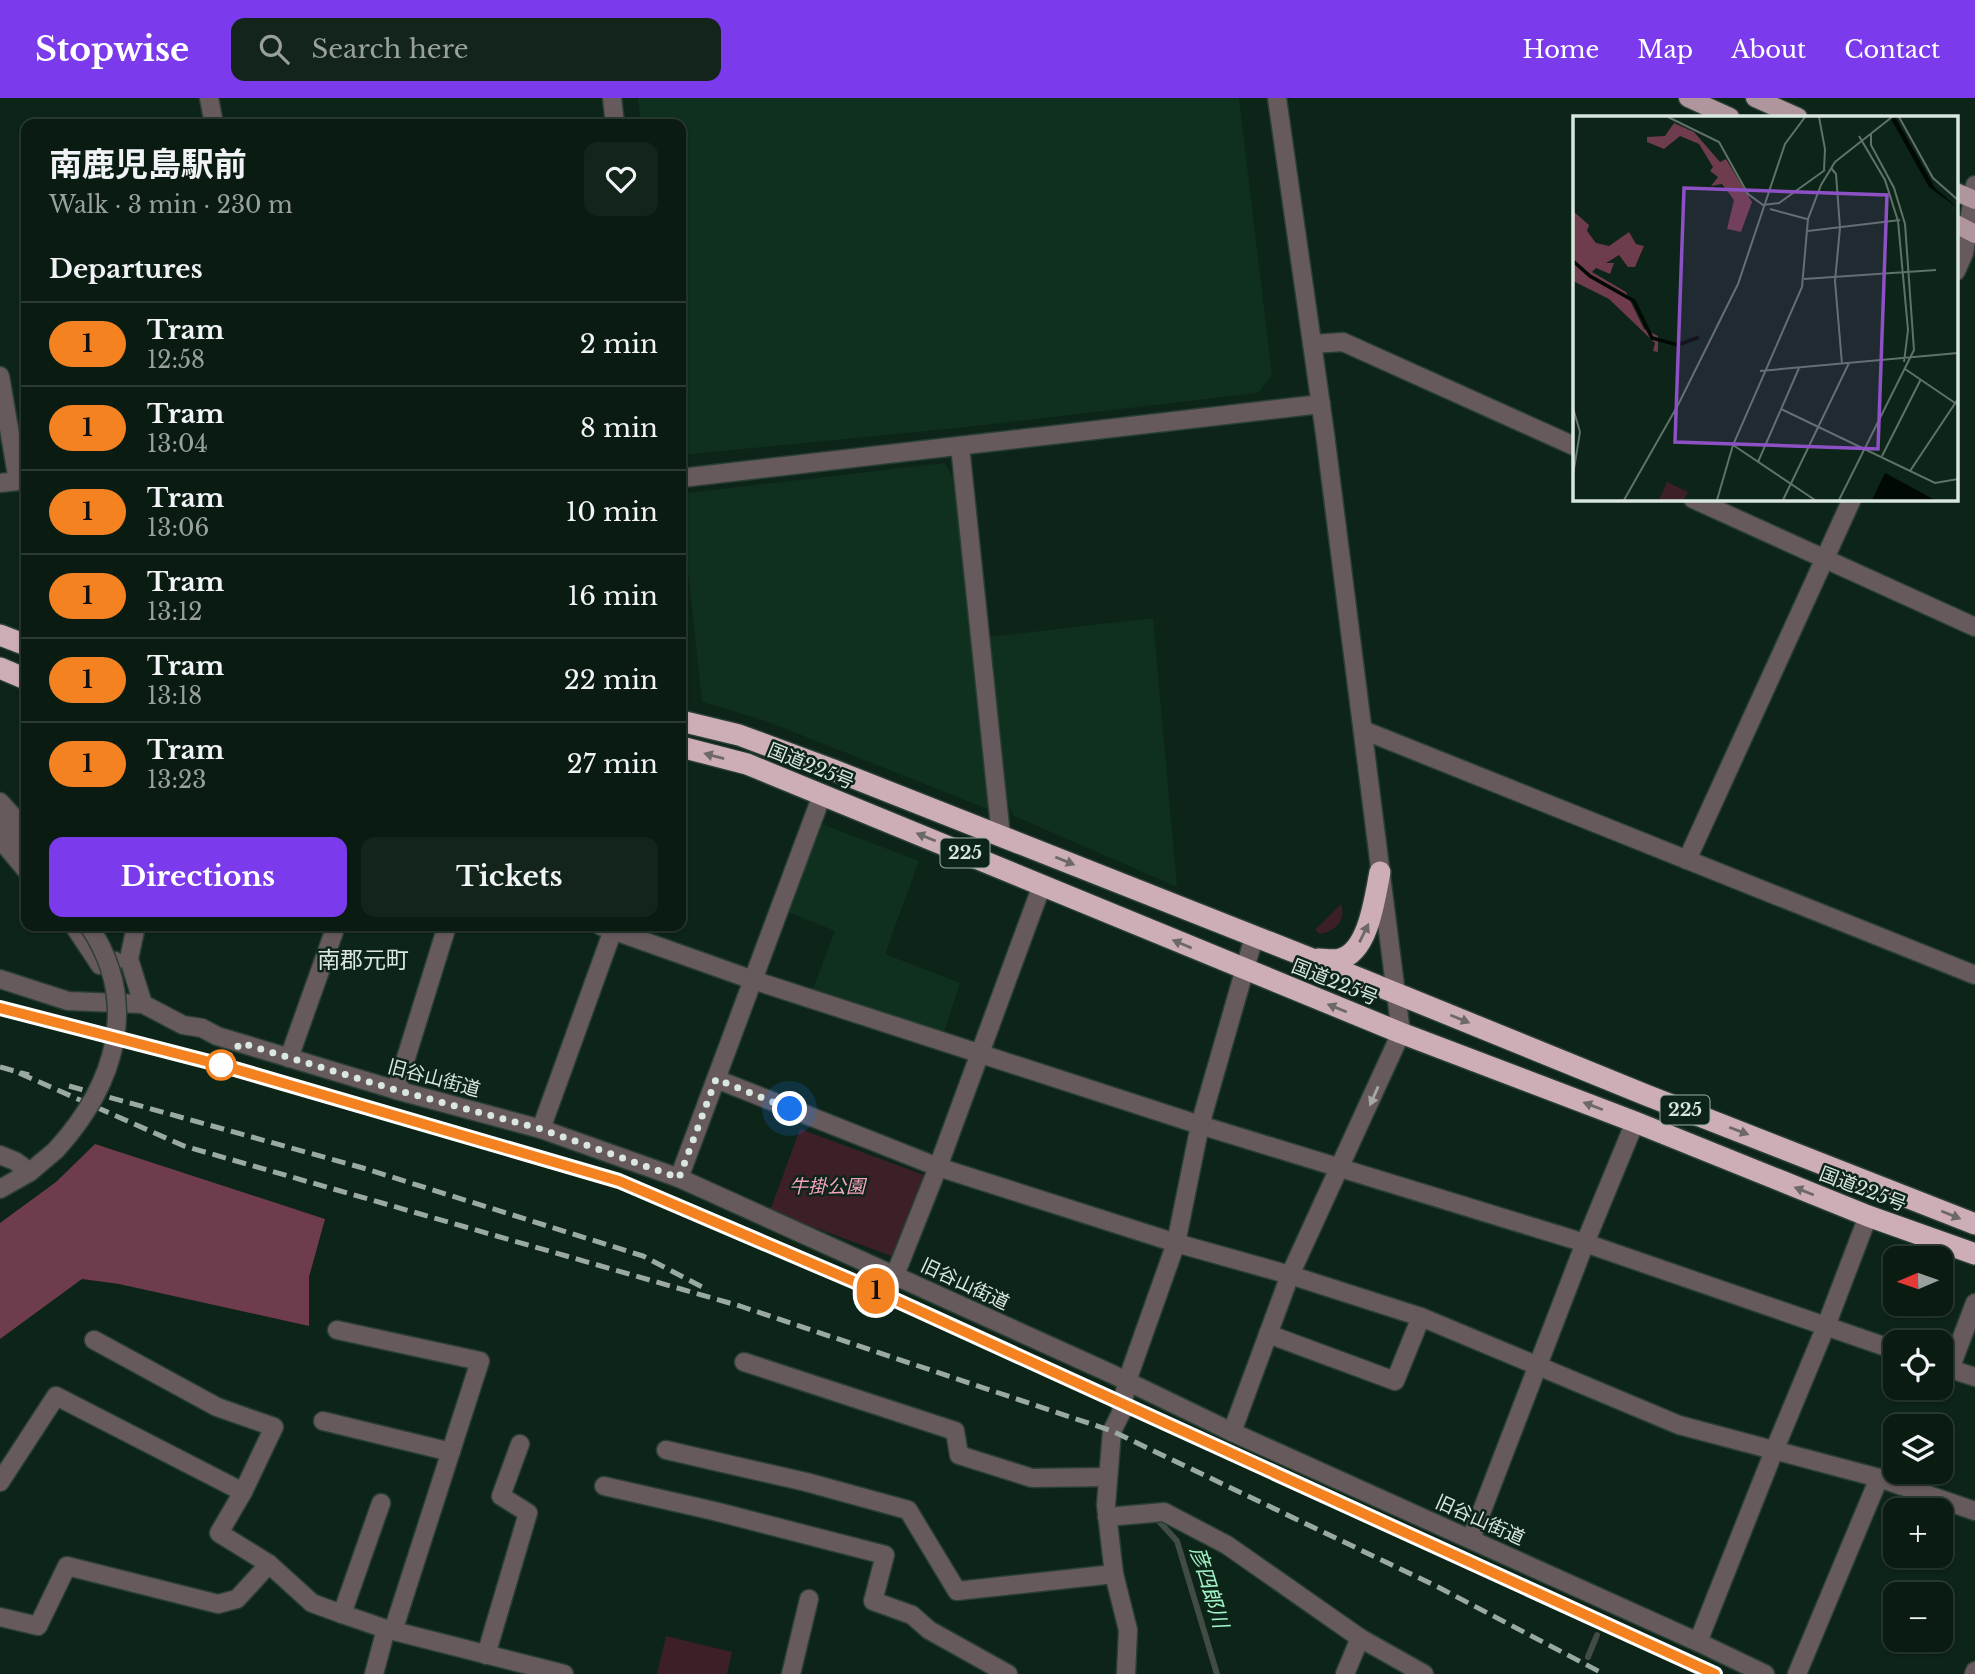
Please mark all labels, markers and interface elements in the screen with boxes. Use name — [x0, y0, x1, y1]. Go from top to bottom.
search box — [231, 18, 721, 81]
text: Stopwise — [35, 29, 189, 70]
icon: search — [255, 30, 293, 68]
text: Search here — [311, 33, 469, 65]
text: Home — [1523, 35, 1599, 64]
text: Map — [1637, 35, 1693, 64]
text: About — [1731, 35, 1806, 64]
text: Contact — [1844, 35, 1940, 64]
inset map — [1573, 116, 1958, 500]
button: heart — [584, 142, 658, 216]
text: 南鹿児島駅前 — [49, 144, 247, 185]
text: Walk · 3 min · 230 m — [49, 191, 293, 219]
text: Departures — [49, 253, 203, 285]
text: Tram — [147, 314, 224, 346]
text: 2 min — [580, 328, 658, 360]
text: 1 — [82, 329, 93, 358]
text: 12:58 — [147, 346, 205, 374]
text: Tram — [147, 398, 224, 430]
text: 8 min — [580, 412, 658, 444]
text: 1 — [82, 413, 93, 442]
text: 13:04 — [147, 430, 208, 458]
text: Tram — [147, 482, 224, 514]
text: 10 min — [566, 496, 658, 528]
text: 1 — [82, 497, 93, 526]
text: 13:06 — [147, 514, 209, 542]
text: Tram — [147, 566, 224, 598]
text: 16 min — [568, 580, 658, 612]
text: 1 — [82, 581, 93, 610]
text: 13:12 — [147, 598, 202, 626]
text: Tram — [147, 650, 224, 682]
text: 22 min — [564, 664, 658, 696]
text: 1 — [82, 665, 93, 694]
text: 13:18 — [147, 682, 202, 710]
text: Tram — [147, 734, 224, 766]
street label: 国道225号 — [764, 738, 858, 794]
text: 27 min — [567, 748, 658, 780]
text: 1 — [82, 749, 93, 778]
one-way arrow — [703, 750, 725, 761]
text: 13:23 — [147, 766, 206, 794]
one-way arrow — [916, 832, 937, 843]
button: Directions — [49, 837, 347, 917]
button: Tickets — [361, 837, 658, 917]
road number: 225 — [940, 838, 990, 868]
one-way arrow — [1054, 856, 1075, 867]
one-way arrow — [1357, 923, 1369, 943]
one-way arrow — [1171, 938, 1192, 949]
district label: 南郡元町 — [317, 946, 409, 974]
street label: 国道225号 — [1288, 954, 1382, 1010]
one-way arrow — [1327, 1002, 1348, 1013]
one-way arrow — [1449, 1014, 1470, 1025]
unlabelled marker — [206, 1050, 236, 1080]
street label: 旧谷山街道 — [385, 1055, 483, 1101]
one-way arrow — [1368, 1086, 1380, 1106]
your location — [772, 1091, 807, 1126]
road number: 225 — [1660, 1096, 1710, 1125]
one-way arrow — [1582, 1101, 1603, 1112]
one-way arrow — [1729, 1126, 1750, 1137]
street label: 国道225号 — [1816, 1162, 1910, 1216]
park label: 牛掛公園 — [789, 1175, 868, 1198]
one-way arrow — [1794, 1185, 1815, 1196]
one-way arrow — [1940, 1209, 1961, 1220]
north arrow — [1883, 1246, 1953, 1316]
map controls — [1883, 1246, 1953, 1652]
street label: 旧谷山街道 — [917, 1253, 1013, 1315]
line badge: 1 — [853, 1268, 899, 1314]
text: 1 — [871, 1276, 881, 1305]
button: locate — [1883, 1330, 1953, 1400]
button: layers — [1883, 1414, 1953, 1484]
street label: 旧谷山街道 — [1432, 1490, 1528, 1550]
button: + — [1883, 1498, 1953, 1568]
water label: 彦四郎川 — [1184, 1543, 1234, 1633]
button: − — [1883, 1582, 1953, 1652]

